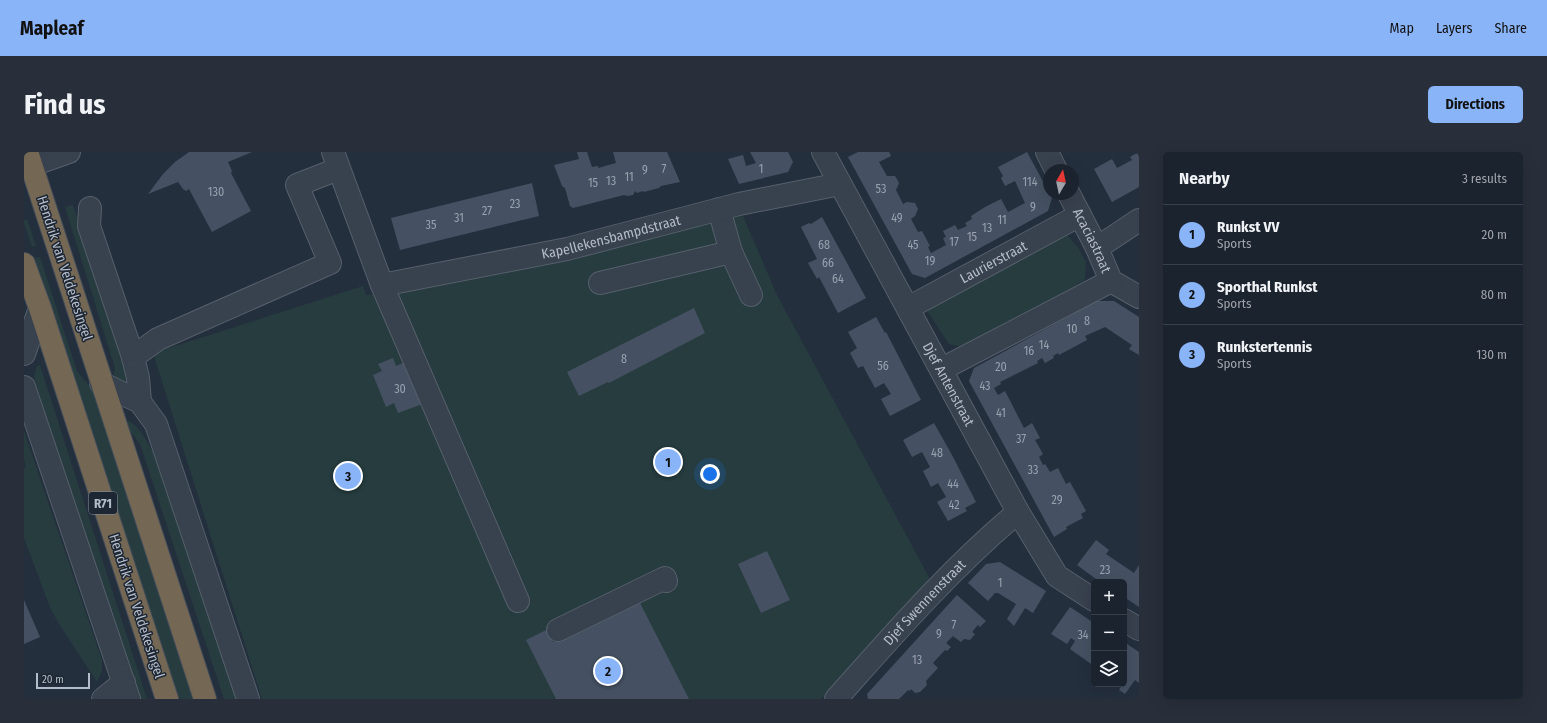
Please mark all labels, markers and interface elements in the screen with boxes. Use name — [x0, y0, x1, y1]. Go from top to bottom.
text: Mapleaf — [20, 17, 84, 40]
text: Map — [1390, 20, 1414, 37]
text: Layers — [1436, 20, 1472, 37]
text: Share — [1494, 20, 1527, 37]
button: Directions — [1428, 86, 1523, 123]
text: Find us — [24, 88, 106, 121]
house number: 7 — [662, 162, 667, 176]
house number: 1 — [759, 162, 763, 176]
house number: 9 — [642, 163, 648, 177]
north arrow — [1043, 164, 1079, 200]
text: Nearby — [1179, 168, 1230, 189]
house number: 11 — [624, 170, 634, 184]
text: 3 results — [1462, 171, 1507, 186]
house number: 13 — [606, 174, 616, 188]
house number: 114 — [1022, 175, 1038, 189]
house number: 15 — [588, 176, 599, 190]
house number: 53 — [876, 182, 886, 196]
house number: 130 — [208, 185, 224, 199]
street label: Hendrik van Veldekesingel — [33, 194, 96, 343]
house number: 23 — [510, 197, 520, 211]
house number: 9 — [1030, 200, 1036, 214]
house number: 27 — [482, 204, 492, 218]
street label: Acaciastraat — [1069, 206, 1115, 276]
house number: 31 — [454, 211, 464, 225]
house number: 49 — [891, 211, 903, 225]
street label: Kapellekensbampdstraat — [540, 212, 683, 263]
house number: 11 — [997, 213, 1007, 227]
house number: 35 — [426, 218, 437, 232]
text: Runkst VV — [1217, 218, 1279, 236]
house number: 13 — [982, 221, 992, 235]
text: 1 — [1189, 227, 1195, 242]
text: 20 m — [1481, 227, 1507, 242]
house number: 15 — [967, 230, 978, 244]
house number: 17 — [949, 235, 959, 249]
text: Sports — [1217, 236, 1252, 251]
street label: Laurierstraat — [957, 237, 1030, 287]
house number: 68 — [818, 238, 830, 252]
house number: 45 — [907, 238, 919, 252]
house number: 19 — [925, 254, 935, 268]
house number: 66 — [822, 256, 834, 270]
house number: 64 — [832, 272, 844, 286]
text: Sporthal Runkst — [1217, 278, 1318, 296]
text: 2 — [1189, 287, 1195, 302]
text: 80 m — [1481, 287, 1507, 302]
text: Sports — [1217, 296, 1252, 311]
house number: 8 — [1084, 314, 1090, 328]
house number: 10 — [1067, 322, 1077, 336]
house number: 14 — [1039, 338, 1049, 352]
text: Runkstertennis — [1217, 338, 1312, 356]
street label: Djef Antenstraat — [919, 339, 978, 430]
house number: 16 — [1024, 344, 1034, 358]
text: 3 — [1189, 347, 1195, 362]
text: 130 m — [1476, 347, 1507, 362]
house number: 8 — [621, 352, 627, 366]
text: Sports — [1217, 356, 1252, 371]
house number: 56 — [877, 359, 889, 373]
house number: 20 — [995, 360, 1007, 374]
house number: 43 — [979, 379, 991, 393]
house number: 30 — [394, 382, 406, 396]
house number: 41 — [996, 406, 1006, 420]
house number: 37 — [1016, 432, 1026, 446]
house number: 48 — [931, 446, 943, 460]
pin: 1 — [655, 447, 681, 477]
pin: 3 — [335, 461, 361, 491]
house number: 33 — [1028, 463, 1038, 477]
your location — [700, 464, 720, 484]
house number: 44 — [947, 477, 959, 491]
road number: R71 — [89, 492, 117, 514]
house number: 29 — [1051, 493, 1063, 507]
house number: 42 — [949, 498, 959, 512]
street label: Hendrik van Veldekesingel — [105, 532, 168, 681]
street label: Djef Swennenstraat — [880, 556, 970, 649]
house number: 23 — [1100, 563, 1110, 577]
house number: 1 — [998, 576, 1002, 590]
map controls — [1091, 579, 1127, 687]
button: + — [1091, 579, 1127, 615]
button: − — [1091, 615, 1127, 651]
house number: 7 — [952, 618, 957, 632]
house number: 9 — [936, 627, 942, 641]
house number: 34 — [1077, 628, 1089, 642]
button: layers — [1091, 651, 1127, 687]
house number: 13 — [912, 653, 922, 667]
pin: 2 — [595, 656, 621, 686]
scale bar — [36, 671, 90, 690]
text: 20 m — [42, 673, 64, 686]

